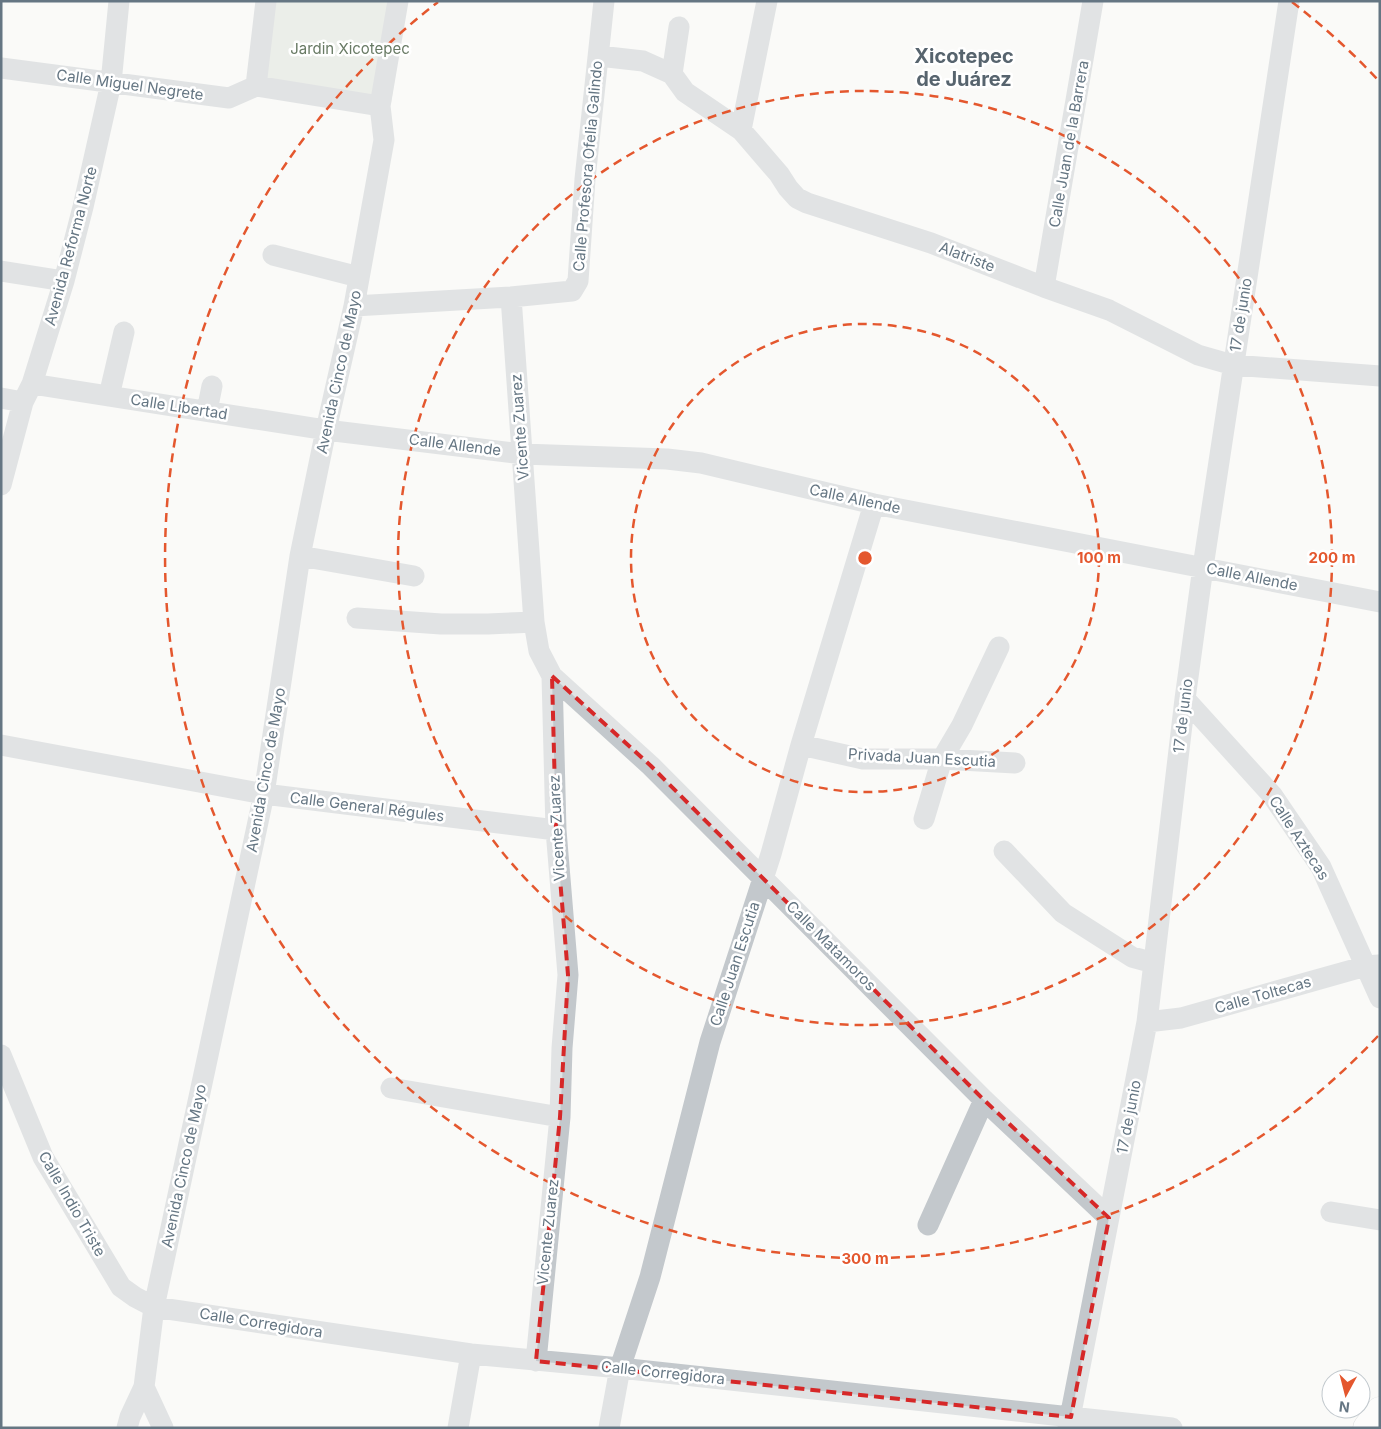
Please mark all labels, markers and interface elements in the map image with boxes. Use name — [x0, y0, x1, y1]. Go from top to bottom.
park label: Jardin Xicotepec — [290, 39, 410, 58]
district label: Xicotepec de Juárez — [914, 44, 1014, 91]
street label: Calle Juan de la Barrera — [1044, 59, 1093, 229]
street label: Calle Profesora Ofelia Galindo — [569, 60, 606, 272]
street label: Calle Miguel Negrete — [55, 65, 205, 104]
street label: Avenida Reforma Norte — [40, 164, 101, 328]
street label: Alatriste — [937, 237, 998, 276]
street label: 17 de junio — [1225, 276, 1256, 353]
street label: Avenida Cinco de Mayo — [312, 288, 365, 455]
street label: Vicente Zuarez — [506, 373, 533, 481]
street label: Calle Libertad — [129, 389, 229, 424]
street label: Calle Allende — [408, 429, 502, 460]
street label: Calle Allende — [808, 480, 902, 517]
text: 100 m — [1077, 548, 1121, 567]
text: 200 m — [1309, 548, 1355, 567]
centre of rings — [856, 549, 874, 567]
street label: Calle Allende — [1205, 558, 1299, 595]
street label: 17 de junio — [1169, 678, 1197, 754]
street label: Avenida Cinco de Mayo — [242, 686, 289, 854]
street label: Privada Juan Escutia — [848, 744, 996, 771]
street label: Vicente Zuarez — [544, 774, 569, 882]
street label: Calle General Régules — [289, 788, 446, 825]
street label: Calle Aztecas — [1265, 792, 1334, 884]
street label: Calle Matamoros — [782, 897, 880, 995]
street label: Calle Juan Escutia — [705, 899, 764, 1029]
street label: Calle Toltecas — [1212, 972, 1313, 1017]
street label: 17 de junio — [1112, 1078, 1145, 1156]
street label: Avenida Cinco de Mayo — [157, 1082, 210, 1249]
street label: Calle Indio Triste — [35, 1148, 110, 1260]
street label: Vicente Zuarez — [532, 1178, 563, 1286]
text: 300 m — [841, 1249, 889, 1268]
street label: Calle Corregidora — [198, 1303, 324, 1342]
street label: Calle Corregidora — [600, 1357, 726, 1388]
north arrow — [1321, 1369, 1371, 1419]
text: N — [1338, 1398, 1351, 1416]

